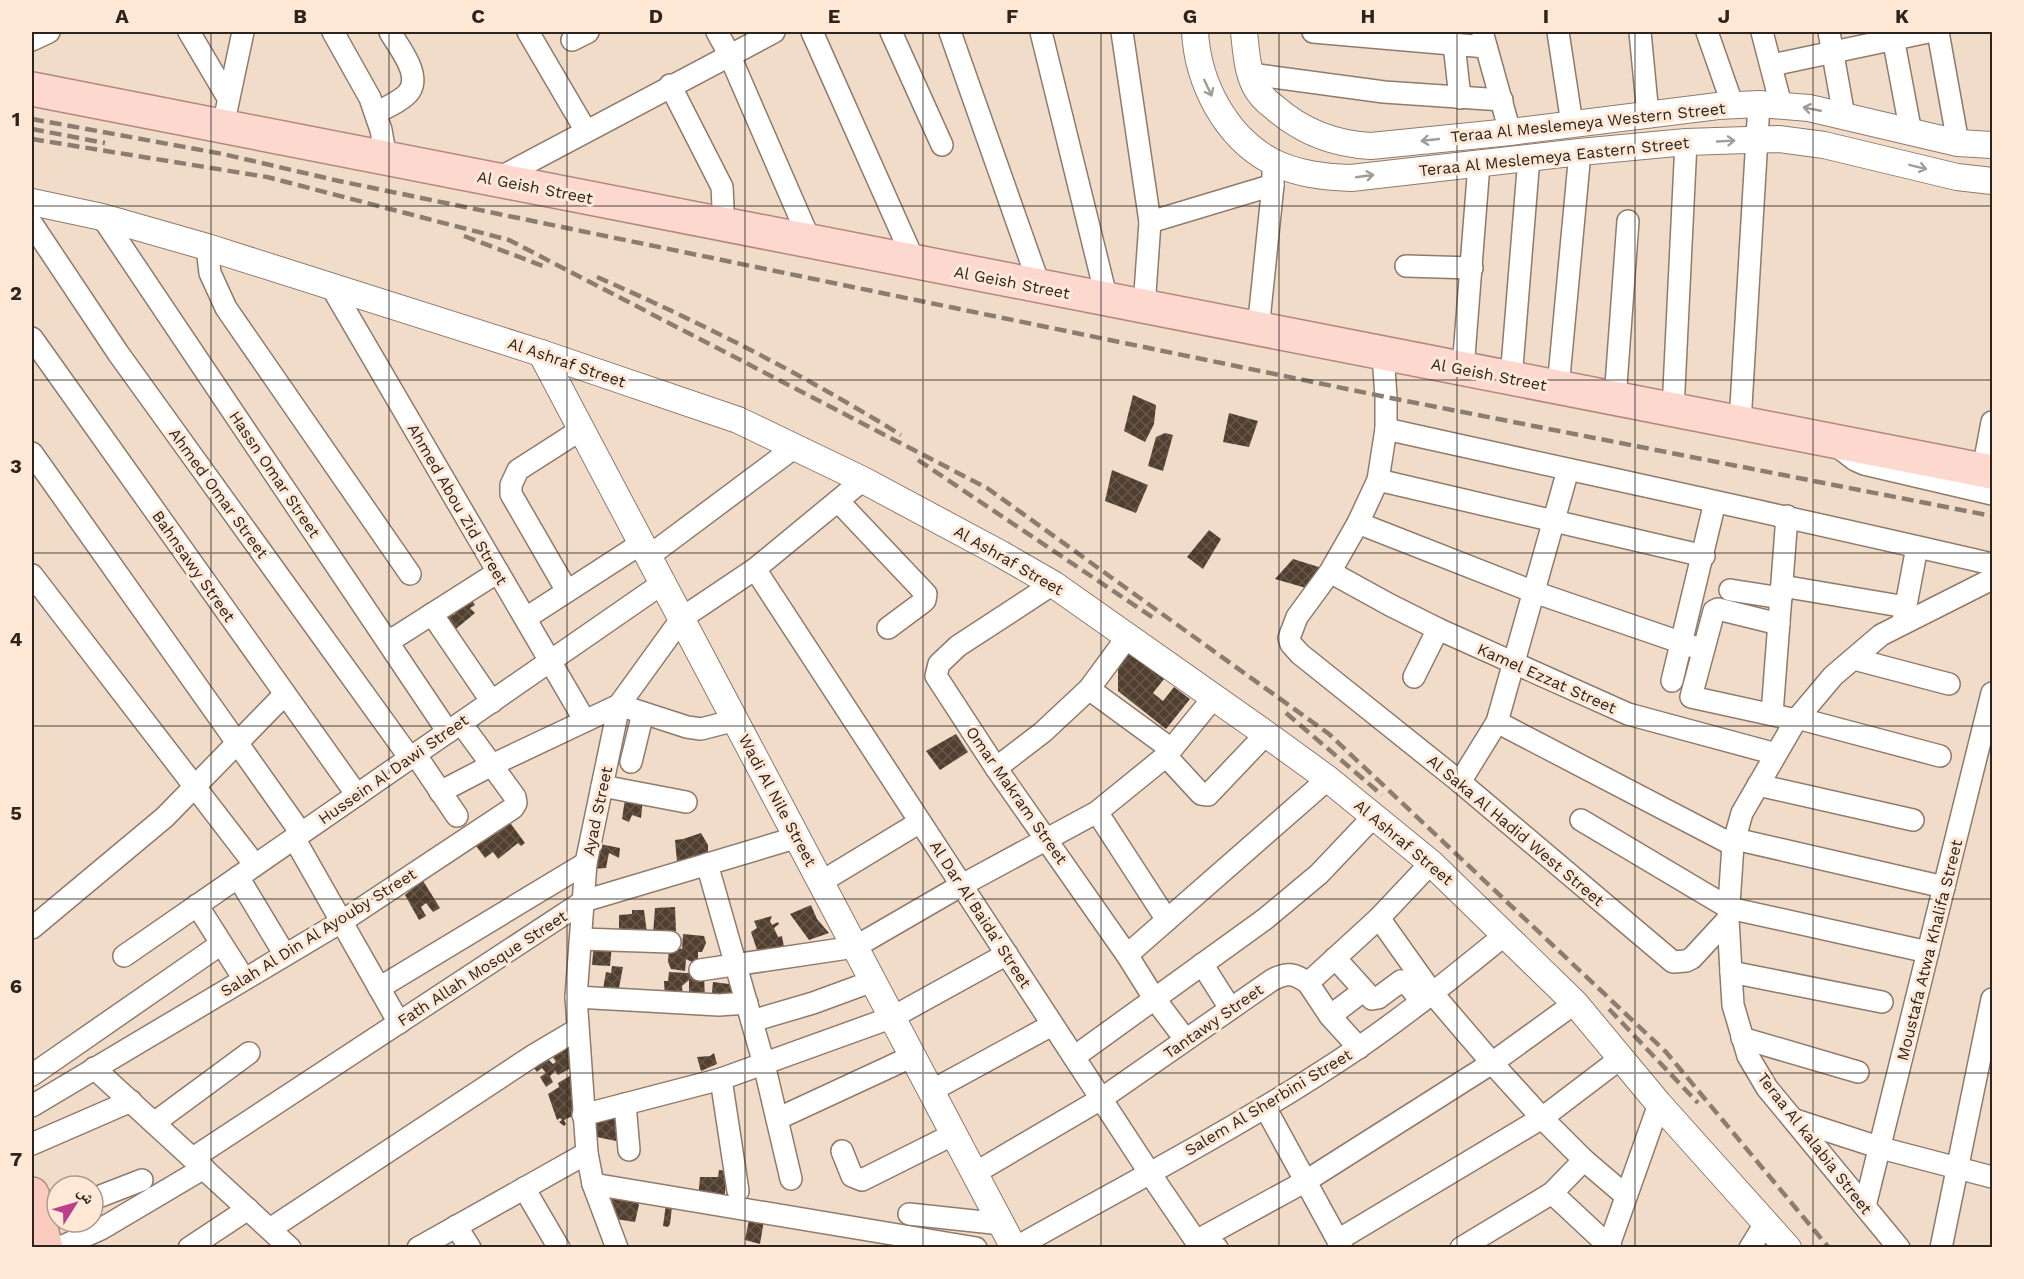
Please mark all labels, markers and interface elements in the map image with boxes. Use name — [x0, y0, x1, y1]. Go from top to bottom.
text: A — [115, 4, 129, 28]
text: B — [293, 4, 307, 28]
text: C — [471, 4, 485, 28]
text: D — [649, 4, 663, 28]
text: E — [828, 4, 840, 28]
text: F — [1006, 4, 1018, 28]
text: G — [1183, 4, 1197, 28]
text: H — [1361, 4, 1375, 28]
text: I — [1543, 4, 1549, 28]
text: J — [1718, 4, 1730, 28]
text: K — [1895, 4, 1909, 28]
one-way arrow — [1203, 78, 1214, 97]
street label: Teraa Al Meslemeya Western Street — [1450, 99, 1727, 146]
one-way arrow — [1803, 103, 1822, 114]
text: 1 — [12, 107, 20, 131]
street label: Teraa Al Meslemeya Eastern Street — [1418, 133, 1690, 180]
one-way arrow — [1421, 135, 1441, 146]
one-way arrow — [1716, 135, 1736, 146]
one-way arrow — [1908, 162, 1927, 174]
street label: Al Geish Street — [475, 167, 595, 208]
one-way arrow — [1355, 171, 1374, 182]
street label: Al Geish Street — [952, 262, 1072, 303]
text: 2 — [10, 281, 22, 305]
street label: Al Ashraf Street — [506, 333, 628, 392]
street label: Al Geish Street — [1429, 354, 1549, 395]
street label: Hassn Omar Street — [225, 407, 324, 542]
street label: Ahmed Abou Zid Street — [404, 420, 512, 589]
street label: Ahmed Omar Street — [165, 424, 272, 562]
text: 3 — [10, 454, 22, 478]
street label: Bahnsawy Street — [148, 507, 239, 626]
street label: Al Ashraf Street — [951, 521, 1067, 600]
text: 4 — [10, 627, 23, 651]
street label: Kamel Ezzat Street — [1474, 639, 1619, 718]
street label: Hussein Al Dawi Street — [315, 710, 472, 828]
street label: Omar Makram Street — [962, 723, 1071, 868]
street label: Wadi Al Nile Street — [735, 731, 821, 870]
street label: Al Saka Al Hadid West Street — [1423, 751, 1608, 910]
street label: Ayad Street — [579, 765, 616, 857]
street label: Al Ashraf Street — [1350, 796, 1457, 889]
text: 5 — [10, 801, 22, 825]
street label: Al Dar Al Baida' Street — [926, 837, 1035, 992]
street label: Moustafa Atwa Khalifa Street — [1893, 837, 1966, 1063]
street label: Salah Al Din Al Ayouby Street — [217, 864, 420, 1001]
street label: Fath Allah Mosque Street — [394, 906, 571, 1030]
text: 6 — [10, 974, 22, 998]
street label: Tantawy Street — [1160, 980, 1267, 1063]
street label: Salem Al Sherbini Street — [1181, 1045, 1356, 1160]
street label: Teraa Al kalabia Street — [1753, 1069, 1876, 1218]
text: 7 — [10, 1147, 22, 1171]
north arrow — [45, 1174, 105, 1234]
text: ش — [74, 1183, 99, 1208]

